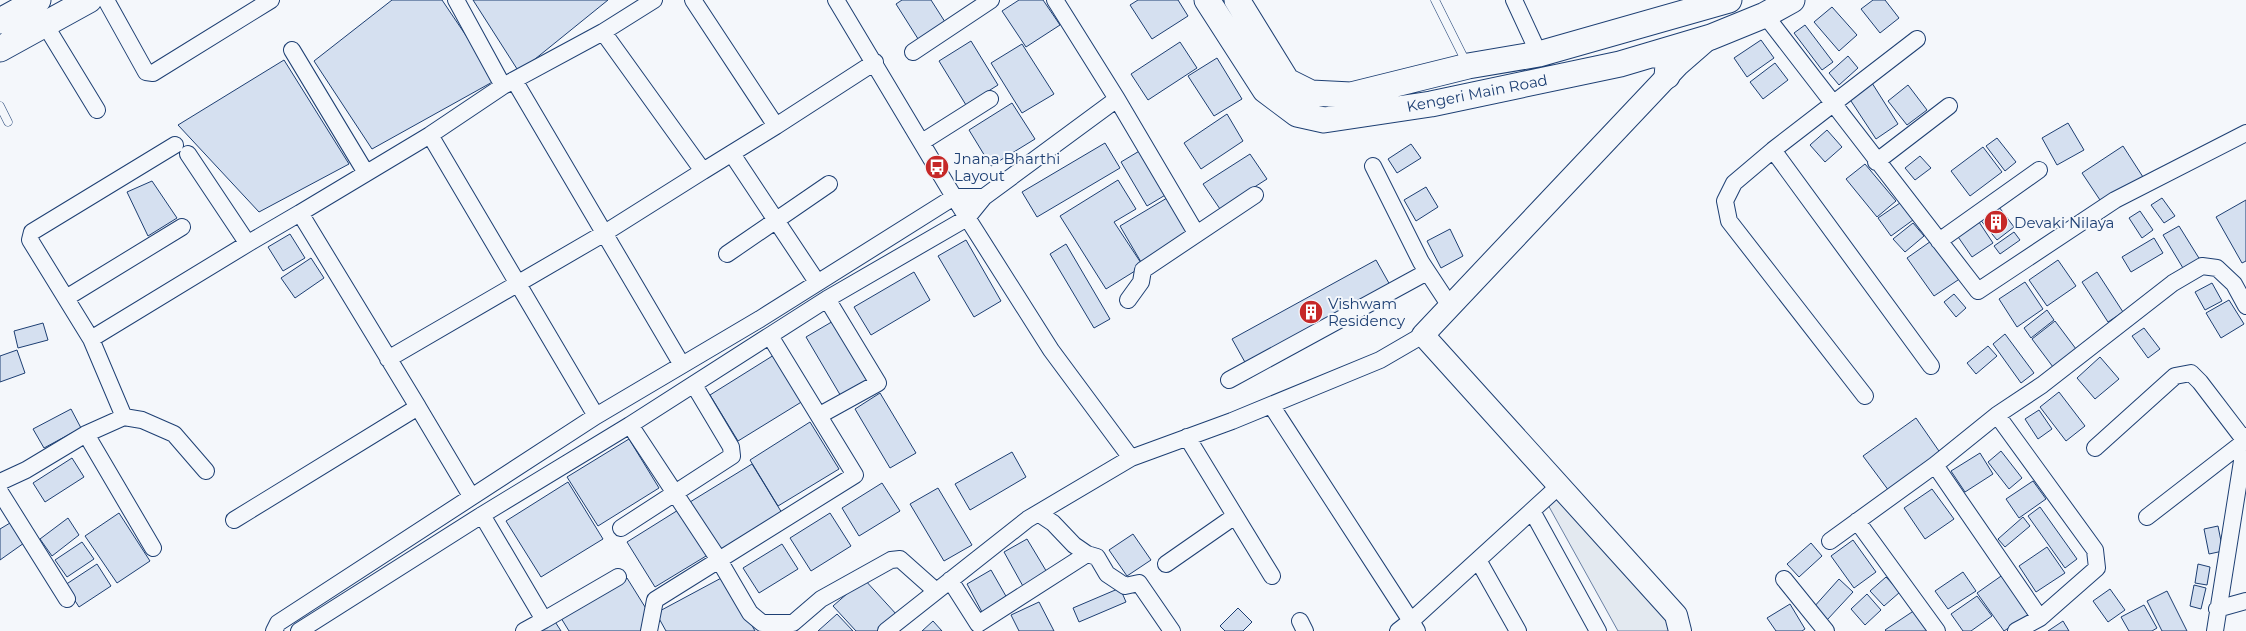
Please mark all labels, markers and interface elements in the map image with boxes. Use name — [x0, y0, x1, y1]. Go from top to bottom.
street label: Kengeri Main Road — [1405, 70, 1549, 116]
place label: Jnana Bharthi Layout — [953, 149, 1060, 185]
bus stop icon: Jnana Bharthi Layout — [924, 154, 950, 180]
building icon: Devaki Nilaya — [1983, 209, 2009, 235]
place label: Devaki Nilaya — [2014, 213, 2114, 232]
place label: Vishwam Residency — [1328, 294, 1406, 330]
building icon: Vishwam Residency — [1298, 299, 1324, 325]

